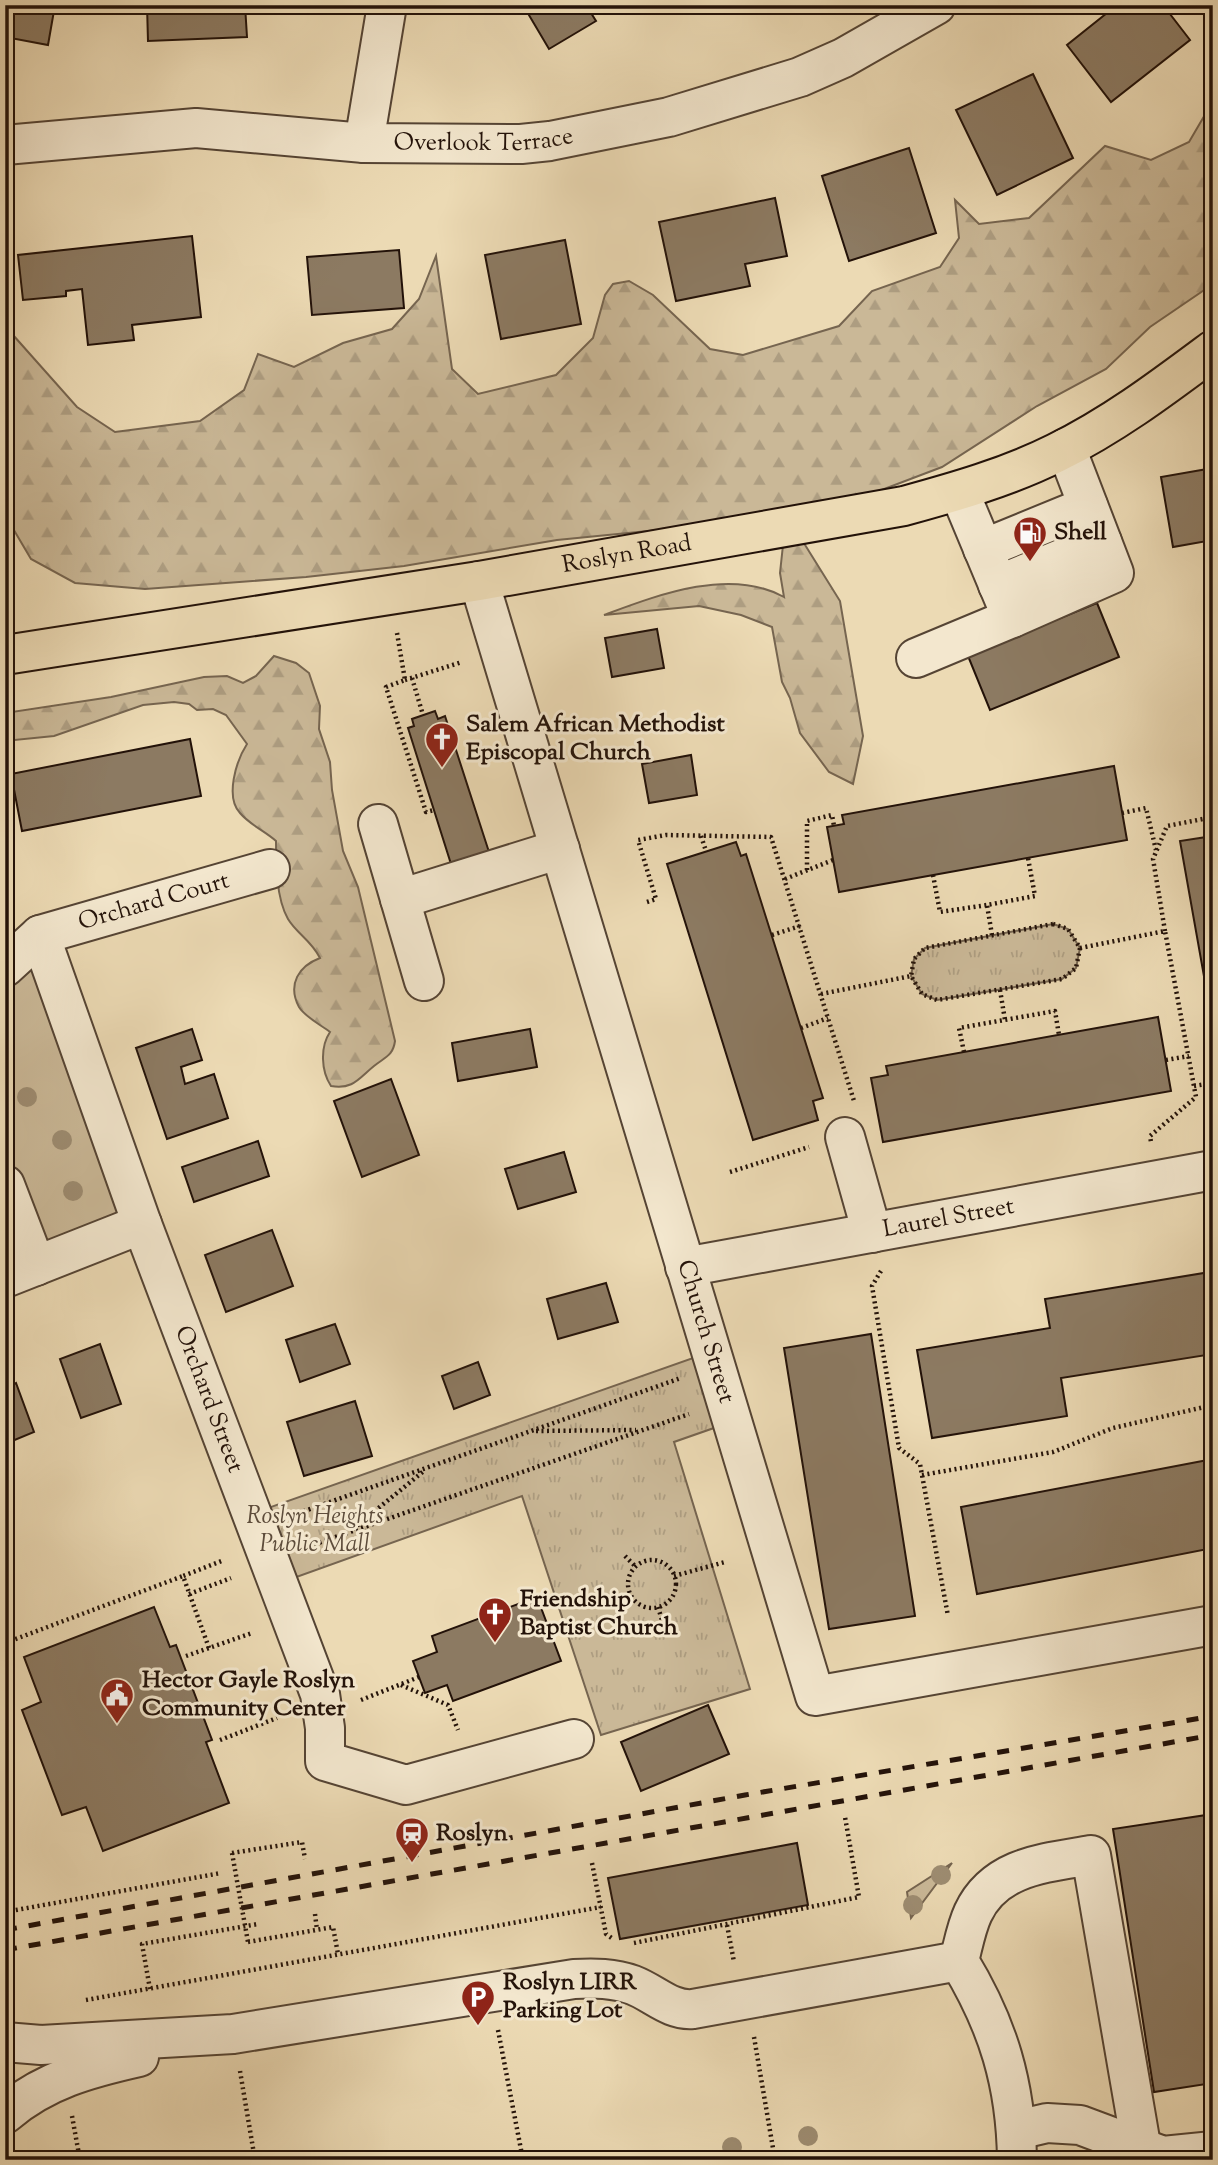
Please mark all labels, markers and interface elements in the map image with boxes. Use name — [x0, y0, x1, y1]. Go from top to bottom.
street label: Overlook Terrace — [393, 120, 576, 161]
fuel station icon: Shell — [1011, 514, 1049, 563]
place label: Shell — [1054, 516, 1107, 550]
street label: Roslyn Road — [560, 527, 695, 583]
place label: Salem African Methodist Episcopal Church — [466, 708, 725, 770]
church icon: Salem African Methodist Episcopal Church — [423, 720, 461, 769]
street label: Orchard Court — [75, 864, 233, 940]
street label: Laurel Street — [880, 1190, 1017, 1247]
street label: Church Street — [668, 1256, 743, 1407]
street label: Orchard Street — [165, 1321, 252, 1478]
park label: Roslyn Heights Public Mall — [246, 1500, 384, 1562]
place label: Friendship Baptist Church — [520, 1583, 679, 1645]
church icon: Friendship Baptist Church — [476, 1595, 514, 1644]
place label: Hector Gayle Roslyn Community Center — [142, 1664, 356, 1726]
public building icon: Hector Gayle Roslyn Community Center — [98, 1676, 136, 1725]
station icon: Roslyn — [393, 1815, 431, 1864]
place label: Roslyn — [436, 1817, 509, 1851]
place label: Roslyn LIRR Parking Lot — [503, 1966, 637, 2028]
parking icon: Roslyn LIRR Parking Lot — [459, 1978, 497, 2027]

